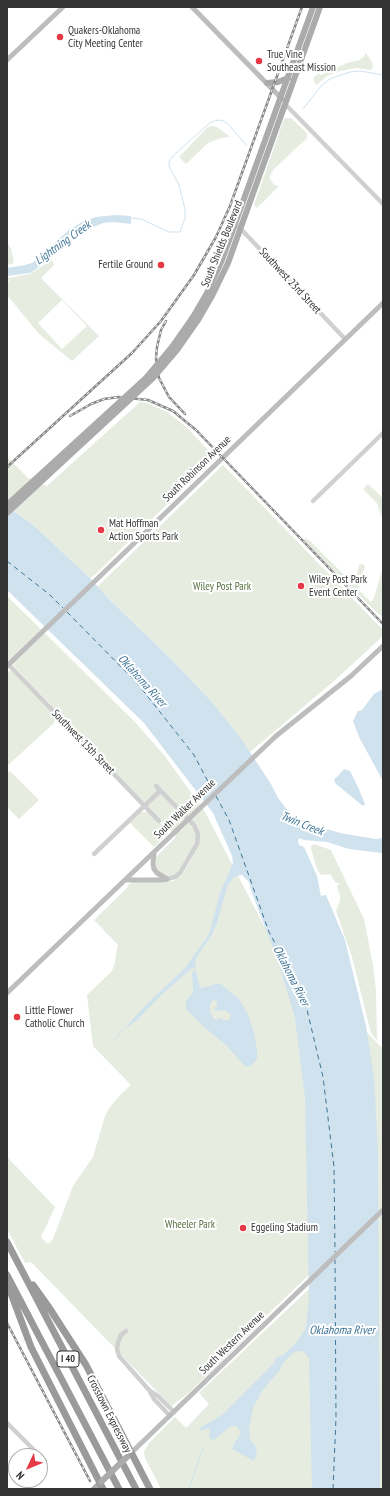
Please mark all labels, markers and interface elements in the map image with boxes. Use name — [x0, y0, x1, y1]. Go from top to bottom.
place label: Quakers-Oklahoma City Meeting Center — [68, 24, 143, 50]
marker: Quakers-Oklahoma City Meeting Center — [55, 32, 65, 42]
place label: True Vine Southeast Mission — [267, 48, 336, 74]
marker: True Vine Southeast Mission — [254, 56, 264, 66]
street label: South Shields Boulevard — [199, 199, 245, 289]
water label: Lightning Creek — [32, 218, 94, 268]
street label: Southwest 23rd Street — [256, 245, 324, 317]
place label: Fertile Ground — [98, 258, 153, 272]
marker: Fertile Ground — [156, 260, 166, 270]
street label: South Robinson Avenue — [160, 433, 234, 505]
place label: Mat Hoffman Action Sports Park — [109, 517, 178, 543]
marker: Mat Hoffman Action Sports Park — [96, 525, 106, 535]
place label: Wiley Post Park Event Center — [309, 573, 367, 599]
park label: Wiley Post Park — [193, 580, 251, 594]
marker: Wiley Post Park Event Center — [296, 581, 306, 591]
water label: Oklahoma River — [115, 652, 169, 710]
street label: Southwest 15th Street — [49, 707, 117, 777]
street label: South Walker Avenue — [152, 776, 218, 842]
water label: Twin Creek — [279, 809, 325, 839]
water label: Oklahoma River — [270, 943, 312, 1009]
place label: Little Flower Catholic Church — [25, 1004, 85, 1030]
marker: Little Flower Catholic Church — [12, 1012, 22, 1022]
park label: Wheeler Park — [165, 1218, 215, 1232]
place label: Eggeling Stadium — [251, 1221, 318, 1235]
marker: Eggeling Stadium — [238, 1223, 248, 1233]
street label: South Western Avenue — [197, 1309, 267, 1377]
water label: Oklahoma River — [309, 1324, 375, 1338]
road number: I 40 — [57, 1351, 79, 1367]
street label: Crosstown Expressway — [84, 1373, 134, 1455]
north arrow — [8, 1448, 48, 1488]
text: N — [13, 1469, 27, 1483]

